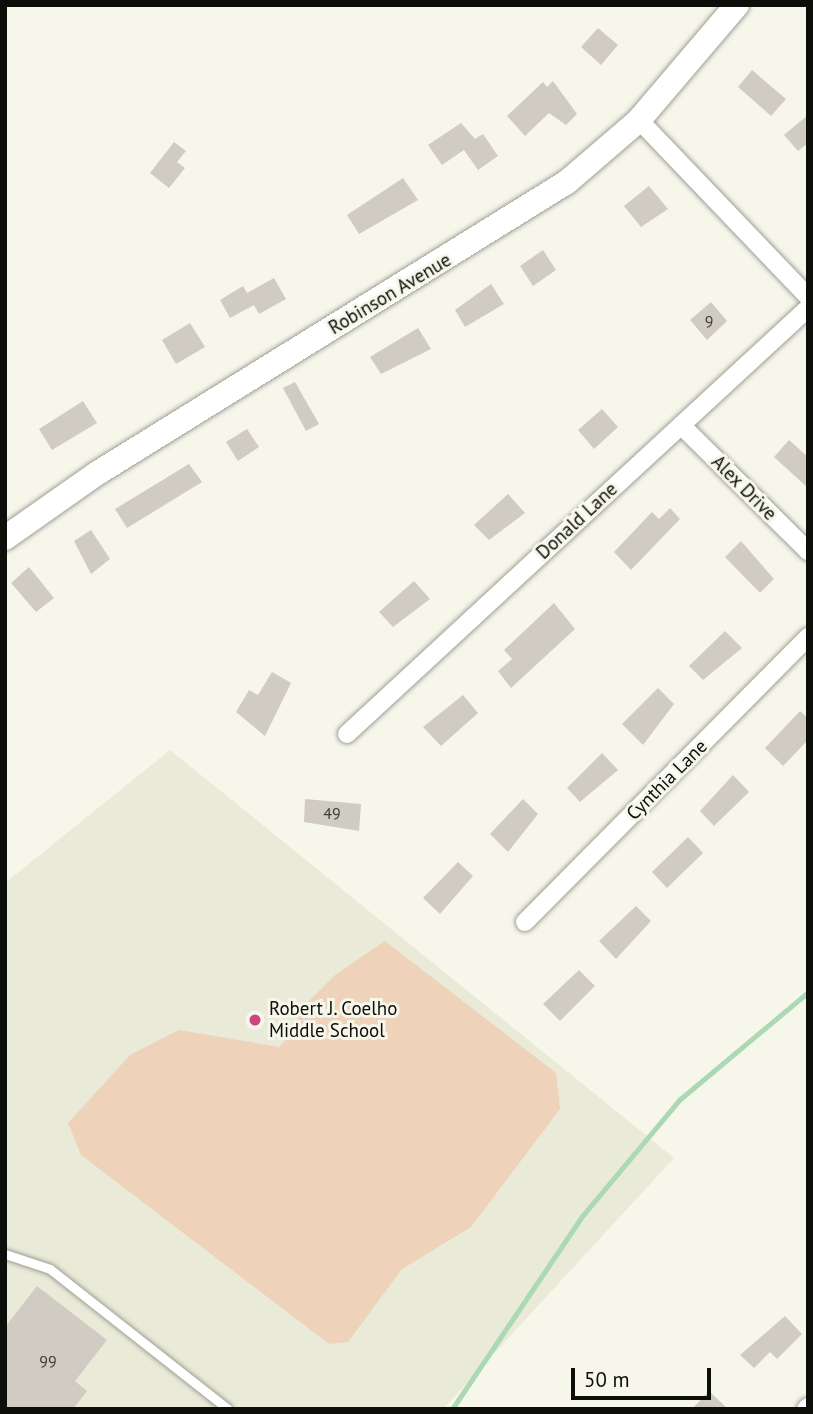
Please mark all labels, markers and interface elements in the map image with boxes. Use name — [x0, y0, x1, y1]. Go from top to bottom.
street label: Robinson Avenue — [324, 248, 456, 340]
house number: 9 — [705, 311, 713, 331]
street label: Alex Drive — [706, 450, 782, 526]
street label: Donald Lane — [532, 478, 622, 564]
street label: Cynthia Lane — [622, 735, 712, 825]
house number: 49 — [323, 803, 341, 823]
place label: Robert J. Coelho Middle School — [269, 998, 399, 1042]
marker: Robert J. Coelho Middle School — [247, 1012, 263, 1028]
house number: 99 — [39, 1351, 57, 1371]
scale bar — [575, 1354, 715, 1398]
text: 50 m — [584, 1366, 630, 1393]

